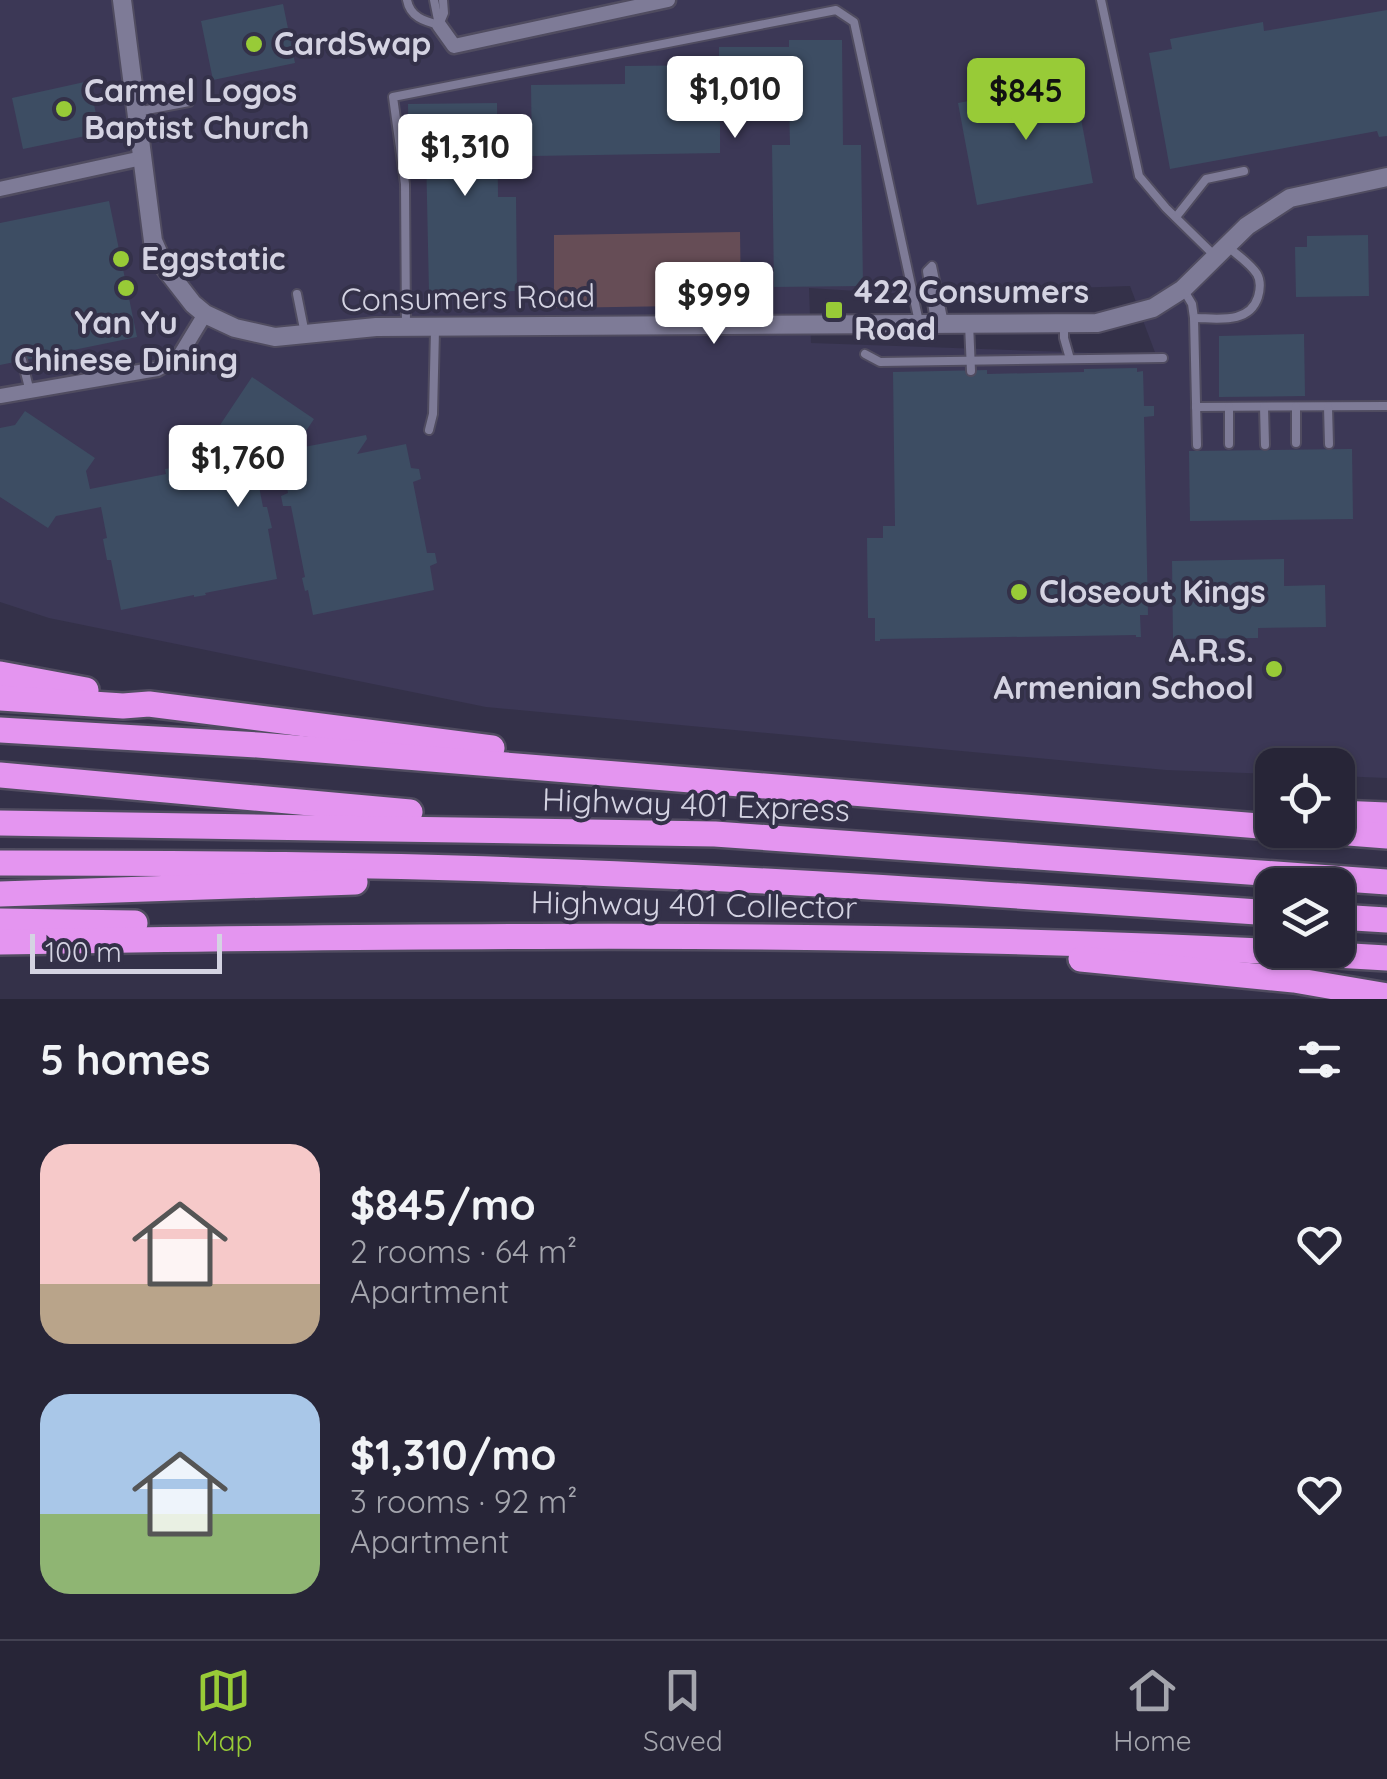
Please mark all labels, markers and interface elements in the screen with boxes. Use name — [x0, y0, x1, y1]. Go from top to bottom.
place label: CardSwap — [274, 23, 431, 63]
marker: CardSwap — [243, 33, 265, 55]
pin: $1,010 — [654, 56, 816, 141]
pin: $845 — [967, 58, 1085, 143]
text: $1,010 — [689, 68, 781, 108]
place label: Carmel Logos Baptist Church — [84, 70, 309, 147]
text: $845 — [989, 70, 1063, 110]
marker: Carmel Logos Baptist Church — [53, 98, 75, 120]
pin: $1,310 — [384, 114, 546, 199]
text: $1,310 — [420, 126, 510, 166]
place label: Eggstatic — [141, 238, 285, 278]
marker: Eggstatic — [110, 248, 132, 270]
pin: $999 — [655, 262, 773, 347]
place label: 422 Consumers Road — [854, 271, 1089, 348]
text: $999 — [677, 274, 751, 314]
street label: Consumers Road — [340, 275, 596, 319]
marker: Yan Yu Chinese Dining — [115, 277, 137, 299]
marker: 422 Consumers Road — [823, 299, 845, 321]
place label: Yan Yu Chinese Dining — [14, 302, 238, 379]
pin: $1,760 — [157, 425, 319, 510]
text: $1,760 — [191, 437, 285, 477]
place label: Closeout Kings — [1039, 571, 1266, 611]
marker: Closeout Kings — [1008, 581, 1030, 603]
place label: A.R.S. Armenian School — [993, 630, 1254, 707]
marker: A.R.S. Armenian School — [1263, 658, 1285, 680]
map controls — [1255, 748, 1355, 968]
button: locate — [1255, 748, 1355, 848]
street label: Highway 401 Express — [542, 779, 851, 829]
button: layers — [1255, 868, 1355, 968]
street label: Highway 401 Collector — [530, 881, 858, 927]
scale bar — [30, 929, 222, 974]
text: 100 m — [45, 934, 122, 969]
icon: filters — [1292, 1032, 1347, 1087]
text: 5 homes — [40, 1033, 211, 1086]
text: $845/mo — [350, 1178, 536, 1231]
icon: home — [120, 1184, 240, 1304]
icon: heart — [1292, 1217, 1347, 1272]
text: 2 rooms · 64 m² — [350, 1231, 577, 1271]
text: Apartment — [350, 1271, 509, 1311]
text: $1,310/mo — [350, 1428, 556, 1481]
icon: home — [120, 1434, 240, 1554]
icon: heart — [1292, 1467, 1347, 1522]
text: 3 rooms · 92 m² — [350, 1481, 577, 1521]
text: Apartment — [350, 1521, 509, 1561]
tab: Map — [195, 1663, 252, 1758]
tab: Saved — [643, 1663, 723, 1758]
tab: Home — [1113, 1663, 1192, 1758]

